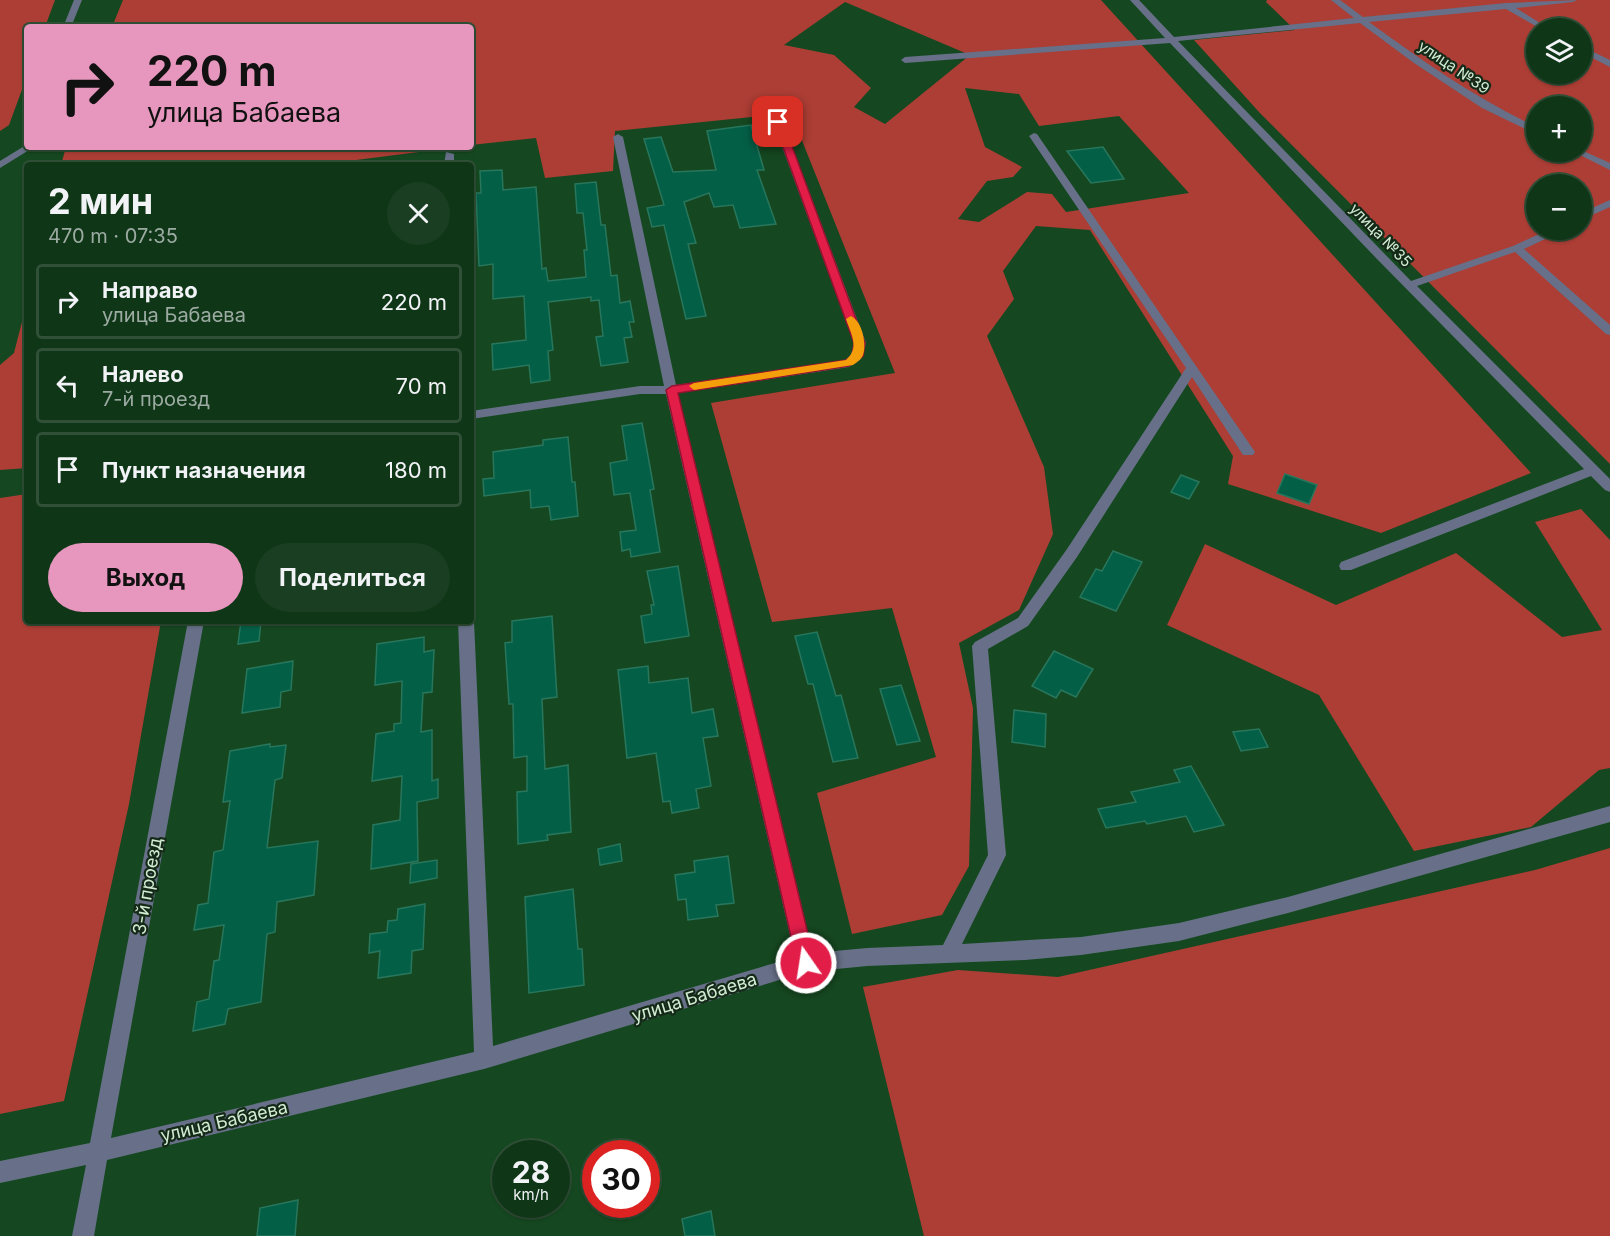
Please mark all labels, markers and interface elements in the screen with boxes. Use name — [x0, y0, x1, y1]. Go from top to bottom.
map controls — [1526, 18, 1592, 240]
button: layers — [1526, 18, 1592, 84]
street label: улица №39 — [1415, 36, 1493, 98]
text: 220 m — [147, 45, 277, 96]
icon: right — [48, 48, 126, 126]
text: улица Бабаева — [147, 96, 341, 129]
pin — [752, 96, 803, 147]
button: + — [1526, 96, 1592, 162]
icon: arrive — [761, 105, 794, 138]
button: − — [1526, 174, 1592, 240]
text: 2 мин — [48, 179, 153, 223]
button: close — [387, 182, 450, 245]
street label: улица №35 — [1346, 199, 1416, 271]
text: 470 m · 07:35 — [48, 224, 178, 248]
text: Направо — [102, 277, 198, 303]
icon: right — [51, 285, 84, 318]
text: 220 m — [381, 289, 447, 315]
text: улица Бабаева — [102, 303, 246, 327]
text: Налево — [102, 361, 184, 387]
icon: left — [51, 369, 84, 402]
text: 70 m — [396, 373, 447, 399]
text: 7-й проезд — [102, 387, 210, 411]
icon: arrive — [51, 453, 84, 486]
text: Пункт назначения — [102, 457, 306, 483]
text: 180 m — [385, 457, 447, 483]
button: Выход — [48, 543, 243, 612]
button: Поделиться — [255, 543, 450, 612]
street label: 3-й проезд — [128, 836, 166, 936]
position arrow — [774, 931, 838, 995]
street label: улица Бабаева — [629, 968, 759, 1026]
street label: улица Бабаева — [159, 1096, 289, 1146]
speed limit sign: 30 — [582, 1140, 660, 1218]
text: 28 — [512, 1154, 550, 1190]
text: km/h — [513, 1185, 549, 1204]

